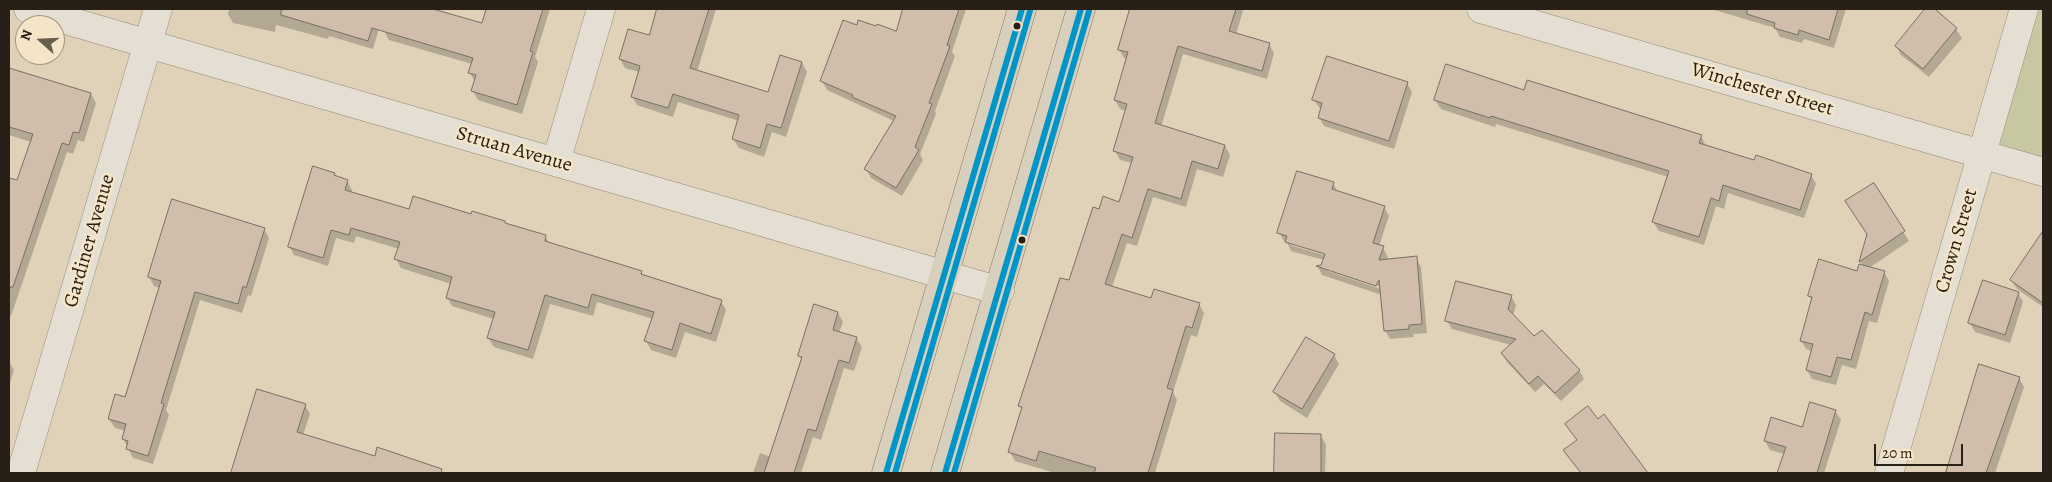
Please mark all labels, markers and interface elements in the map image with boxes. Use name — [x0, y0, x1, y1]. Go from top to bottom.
north arrow — [15, 15, 65, 65]
unlabelled marker — [1012, 21, 1022, 31]
text: N — [16, 27, 37, 43]
street label: Winchester Street — [1688, 58, 1836, 122]
street label: Struan Avenue — [453, 122, 575, 178]
street label: Gardiner Avenue — [60, 172, 120, 310]
street label: Crown Street — [1931, 186, 1983, 296]
unlabelled marker — [1017, 235, 1027, 245]
scale bar — [1877, 434, 1966, 466]
text: 20 m — [1882, 443, 1913, 463]

